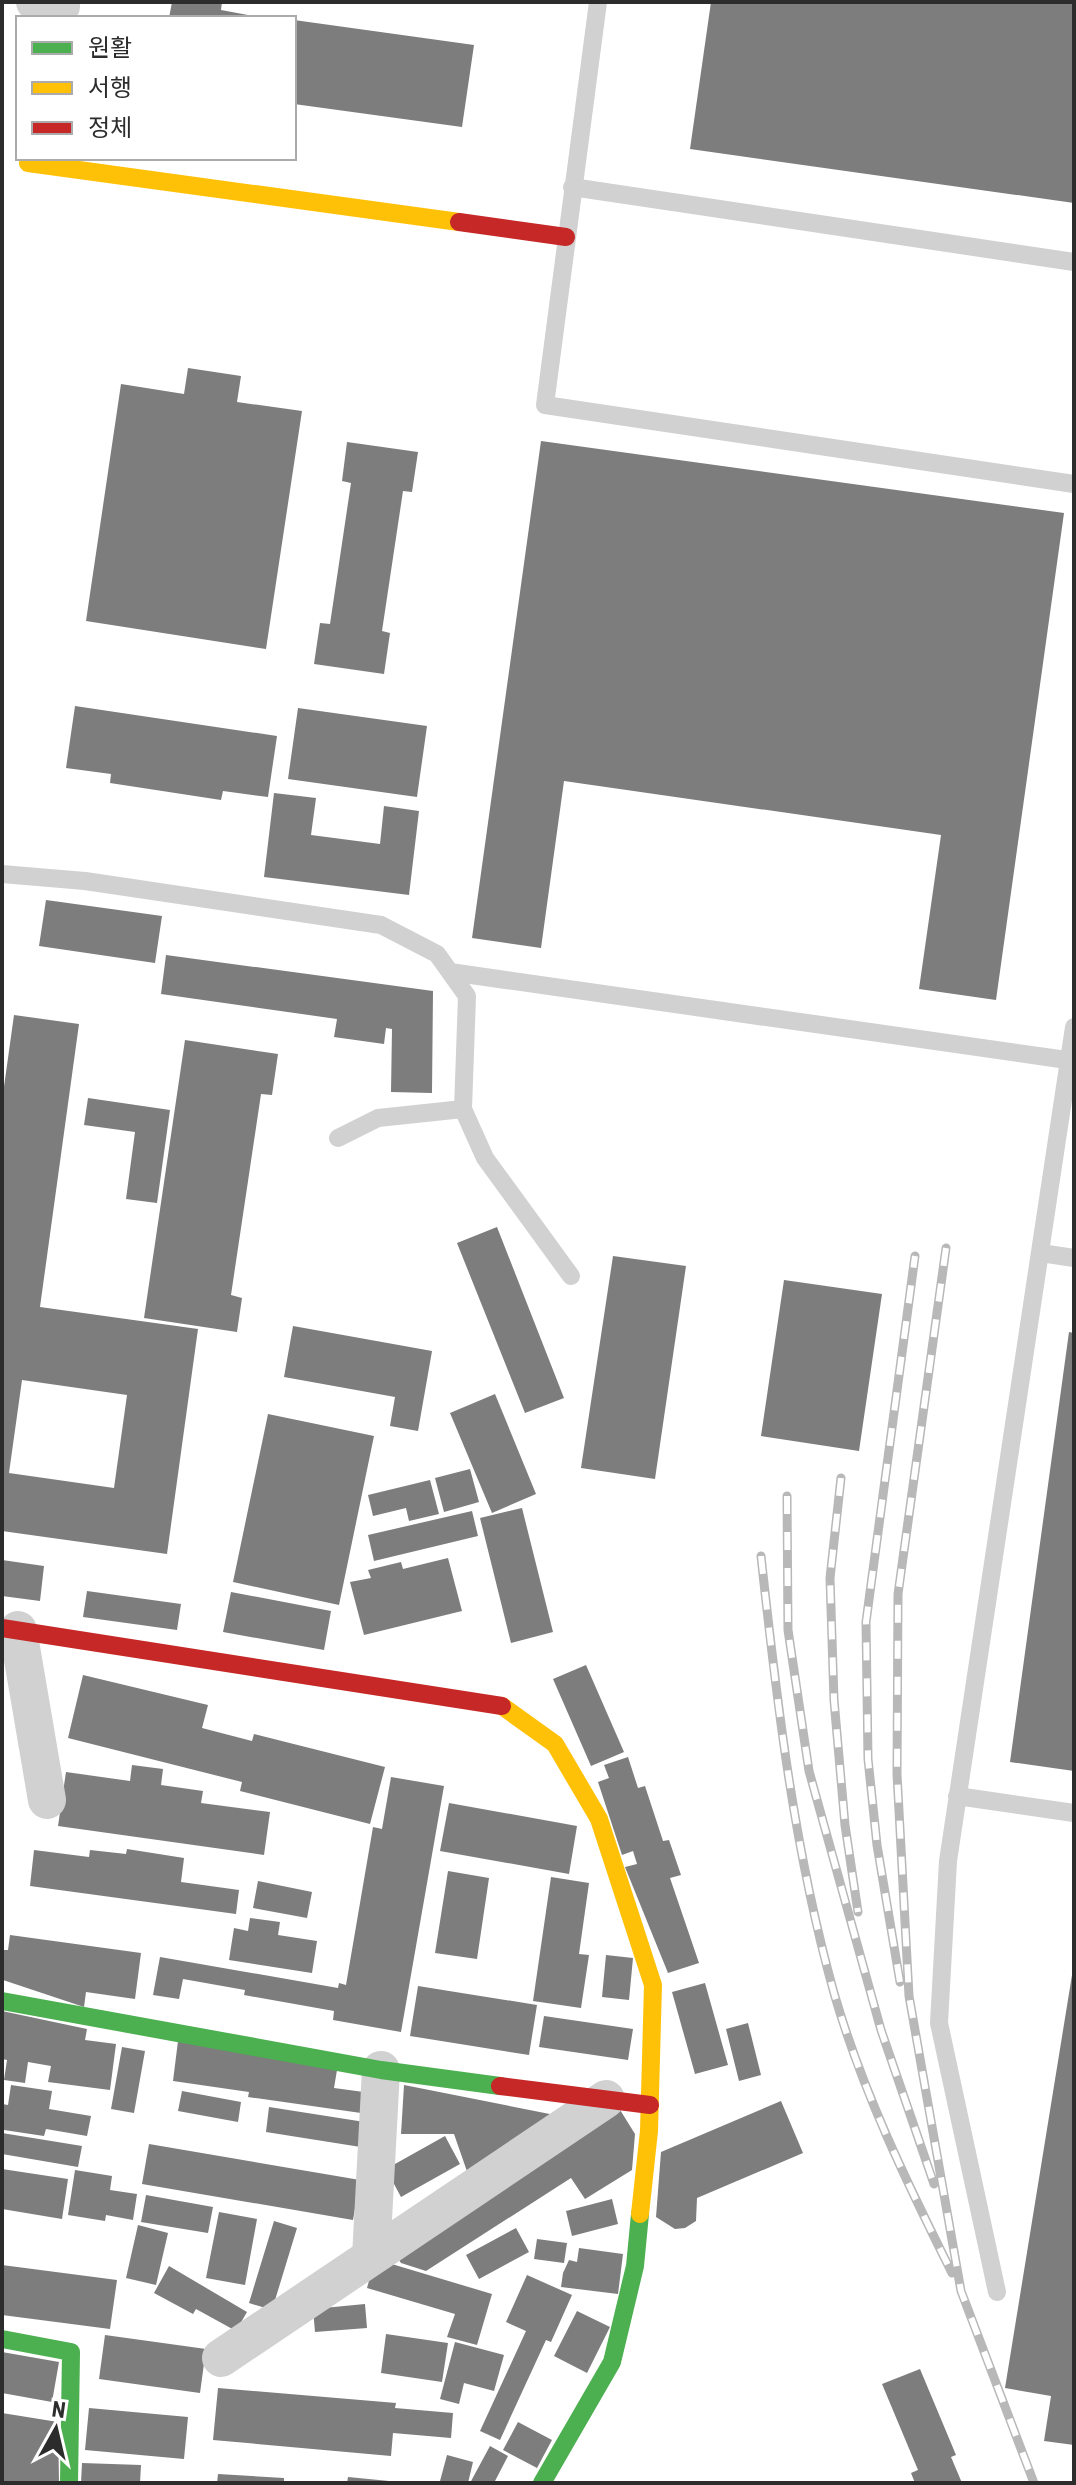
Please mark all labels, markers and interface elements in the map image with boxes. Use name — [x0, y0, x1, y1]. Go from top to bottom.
legend — [16, 16, 296, 160]
text: 원활 — [88, 34, 132, 62]
text: 서행 — [88, 74, 132, 102]
text: 정체 — [88, 114, 132, 142]
north arrow — [16, 2389, 96, 2469]
text: N — [50, 2396, 67, 2423]

